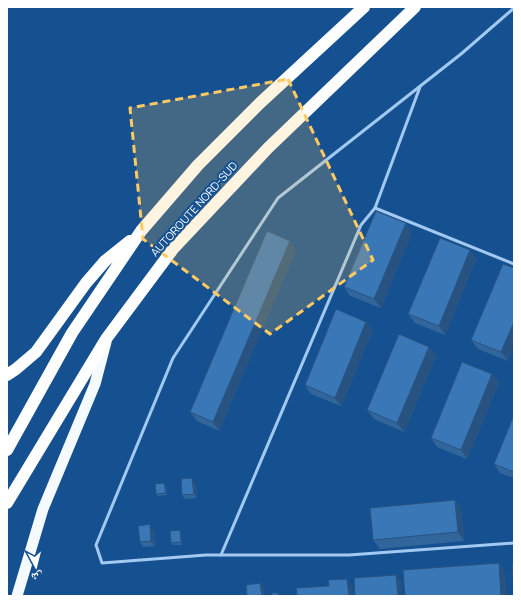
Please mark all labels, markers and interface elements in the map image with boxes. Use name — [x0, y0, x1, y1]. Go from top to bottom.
street label: AUTOROUTE NORD-SUD — [147, 158, 240, 259]
north arrow — [16, 547, 56, 587]
text: ش — [30, 568, 44, 586]

